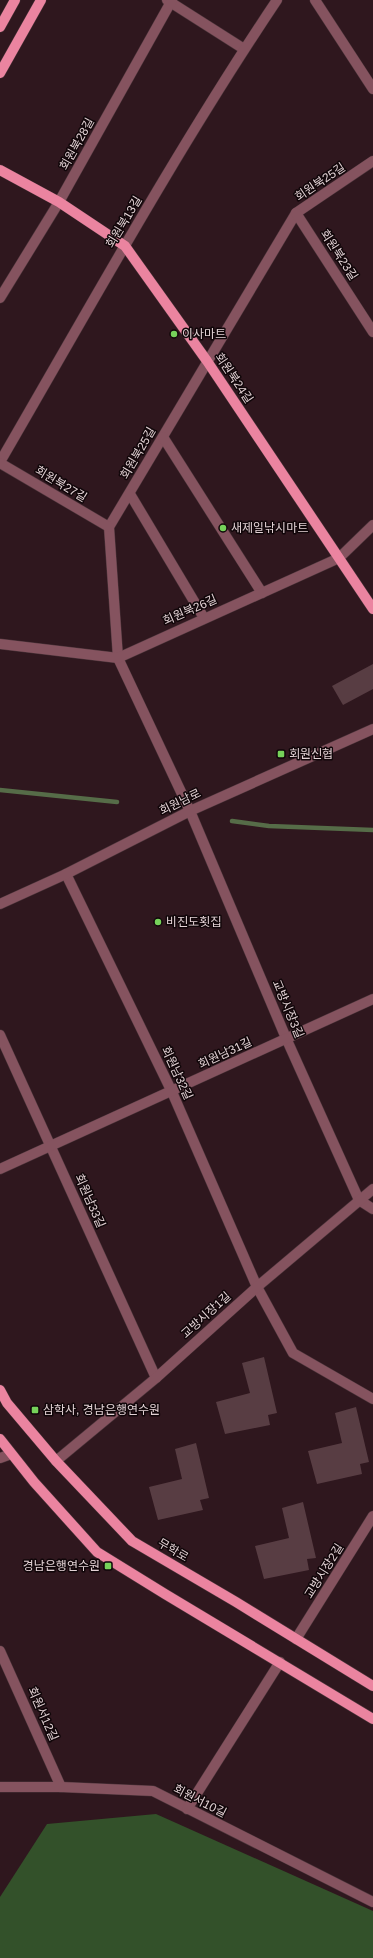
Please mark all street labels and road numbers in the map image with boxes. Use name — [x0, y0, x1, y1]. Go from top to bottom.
street label: 회원북28길 — [57, 115, 97, 173]
street label: 회원북25길 — [292, 160, 348, 204]
street label: 회원북13길 — [103, 194, 145, 250]
street label: 회원북23길 — [317, 227, 361, 283]
street label: 회원북24길 — [212, 350, 256, 406]
street label: 회원북25길 — [118, 425, 158, 481]
street label: 회원북27길 — [33, 463, 89, 505]
street label: 회원북26길 — [161, 592, 219, 628]
street label: 회원남로 — [157, 786, 203, 818]
street label: 교방시장3길 — [269, 978, 307, 1040]
street label: 회원남31길 — [196, 1035, 254, 1071]
street label: 회원남32길 — [159, 1044, 195, 1102]
street label: 회원남33길 — [72, 1172, 108, 1230]
street label: 교방시장1길 — [178, 1289, 234, 1341]
street label: 무학로 — [155, 1536, 191, 1564]
street label: 교방시장2길 — [302, 1541, 346, 1601]
street label: 회원서12길 — [25, 1685, 61, 1743]
street label: 회원서10길 — [171, 1782, 229, 1820]

